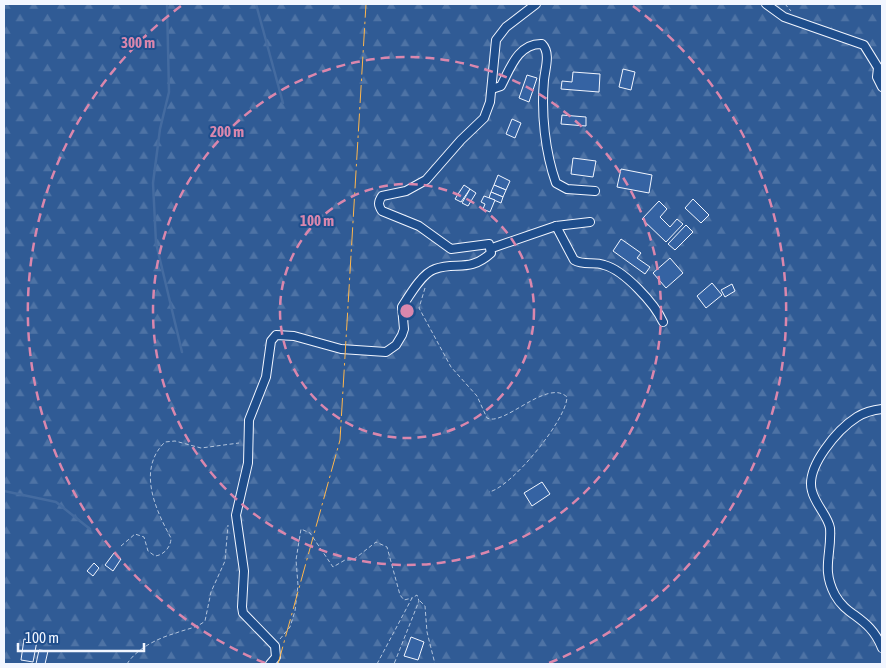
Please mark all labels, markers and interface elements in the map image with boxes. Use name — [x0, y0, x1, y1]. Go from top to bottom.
text: 300 m — [121, 34, 155, 51]
text: 200 m — [210, 123, 244, 140]
text: 100 m — [300, 212, 334, 229]
centre of rings — [398, 302, 416, 320]
scale bar — [18, 620, 144, 652]
text: 100 m — [25, 629, 59, 646]

